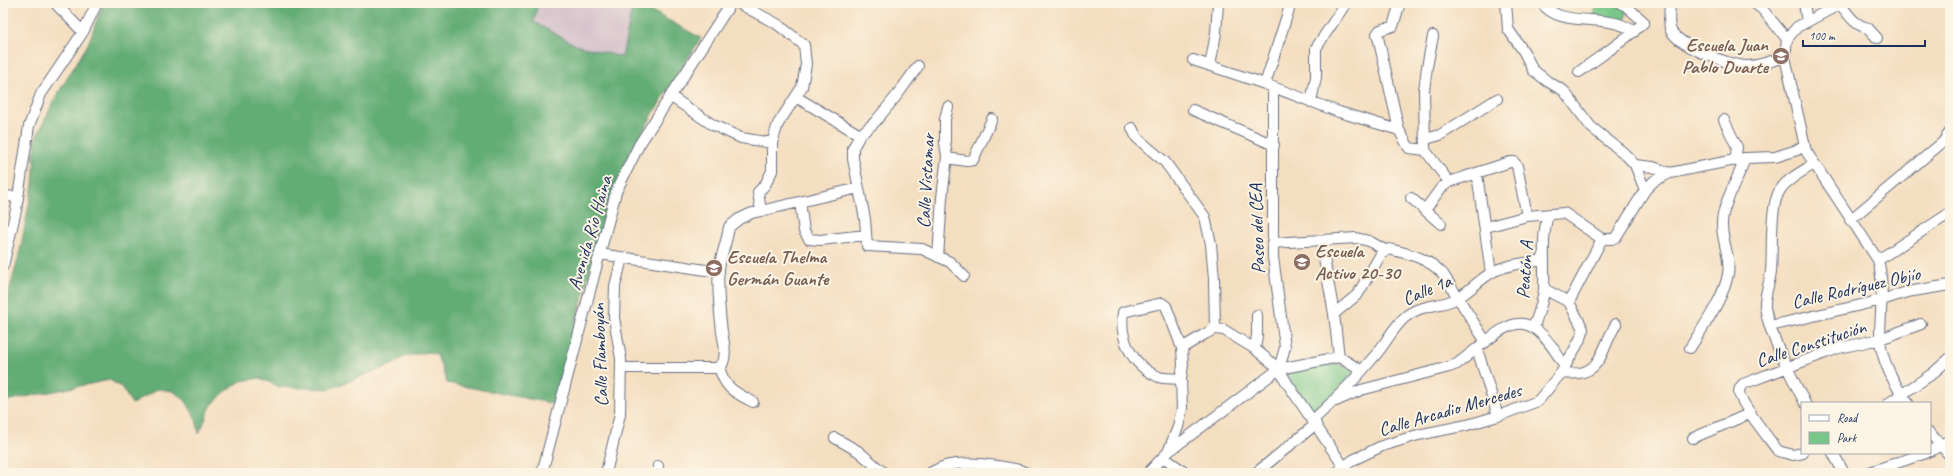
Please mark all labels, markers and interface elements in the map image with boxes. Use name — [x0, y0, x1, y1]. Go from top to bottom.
scale bar — [1803, 22, 1925, 48]
text: 100 m — [1809, 28, 1836, 44]
place label: Escuela Juan Pablo Duarte — [1682, 33, 1770, 79]
school or university icon: Escuela Juan Pablo Duarte — [1771, 46, 1791, 66]
street label: Calle Vistamar — [912, 131, 941, 229]
street label: Avenida Río Haina — [562, 172, 618, 293]
street label: Paseo del CEA — [1243, 183, 1271, 274]
place label: Escuela Activo 20-30 — [1315, 239, 1402, 285]
street label: Peatón A — [1511, 239, 1539, 300]
place label: Escuela Thelma Germán Guante — [727, 245, 830, 291]
school or university icon: Escuela Activo 20-30 — [1292, 252, 1312, 272]
school or university icon: Escuela Thelma Germán Guante — [704, 258, 724, 278]
street label: Calle Rodríguez Objío — [1790, 261, 1924, 314]
street label: Calle 1a — [1399, 268, 1457, 311]
street label: Calle Flamboyán — [586, 303, 614, 407]
street label: Calle Constitución — [1753, 315, 1869, 373]
street label: Calle Arcadio Mercedes — [1376, 378, 1526, 442]
legend — [1801, 402, 1931, 454]
text: Road — [1837, 410, 1859, 426]
text: Park — [1837, 430, 1858, 446]

